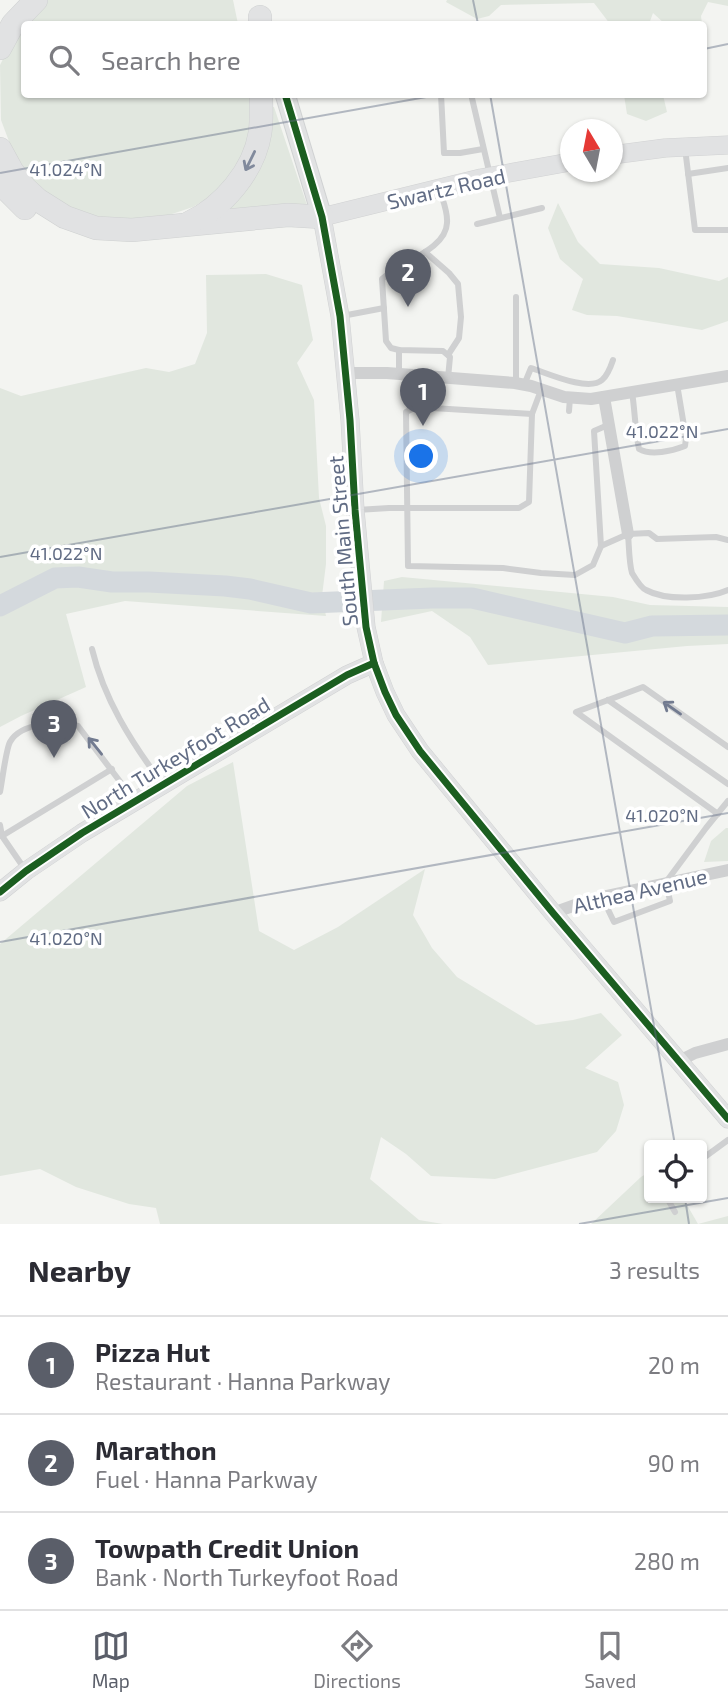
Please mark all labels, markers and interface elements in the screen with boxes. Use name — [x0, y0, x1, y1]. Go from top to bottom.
search box — [21, 21, 707, 98]
icon: search — [45, 41, 83, 79]
text: Search here — [101, 44, 241, 75]
north arrow — [560, 119, 623, 182]
one-way arrow — [243, 150, 257, 171]
text: 41.024°N — [29, 158, 103, 180]
street label: Swartz Road — [384, 162, 508, 214]
pin: 2 — [385, 249, 431, 307]
pin: 1 — [400, 368, 446, 426]
text: 41.022°N — [626, 420, 698, 442]
your location — [404, 439, 438, 473]
street label: South Main Street — [322, 455, 362, 627]
text: 41.022°N — [30, 542, 102, 564]
street label: North Turkeyfoot Road — [76, 691, 274, 823]
pin: 3 — [31, 700, 77, 758]
one-way arrow — [663, 701, 682, 715]
one-way arrow — [87, 738, 102, 756]
text: 41.020°N — [625, 804, 699, 826]
street label: Althea Avenue — [571, 862, 709, 918]
text: 41.020°N — [29, 927, 103, 949]
map controls — [644, 1140, 707, 1203]
button: locate — [644, 1140, 707, 1203]
text: Nearby — [28, 1252, 131, 1288]
text: 3 results — [609, 1256, 700, 1284]
text: Pizza Hut — [95, 1336, 210, 1367]
text: 1 — [46, 1351, 56, 1379]
text: 20 m — [648, 1351, 700, 1379]
text: Restaurant · Hanna Parkway — [95, 1367, 390, 1395]
text: Marathon — [95, 1434, 217, 1465]
text: 2 — [44, 1449, 58, 1477]
text: 90 m — [648, 1449, 700, 1477]
text: Fuel · Hanna Parkway — [95, 1465, 318, 1493]
text: Towpath Credit Union — [95, 1532, 359, 1563]
text: 3 — [44, 1547, 58, 1575]
text: 280 m — [634, 1547, 700, 1575]
text: Bank · North Turkeyfoot Road — [95, 1563, 399, 1591]
tab: Map — [92, 1627, 130, 1692]
tab: Directions — [313, 1627, 401, 1692]
tab: Saved — [584, 1627, 636, 1692]

